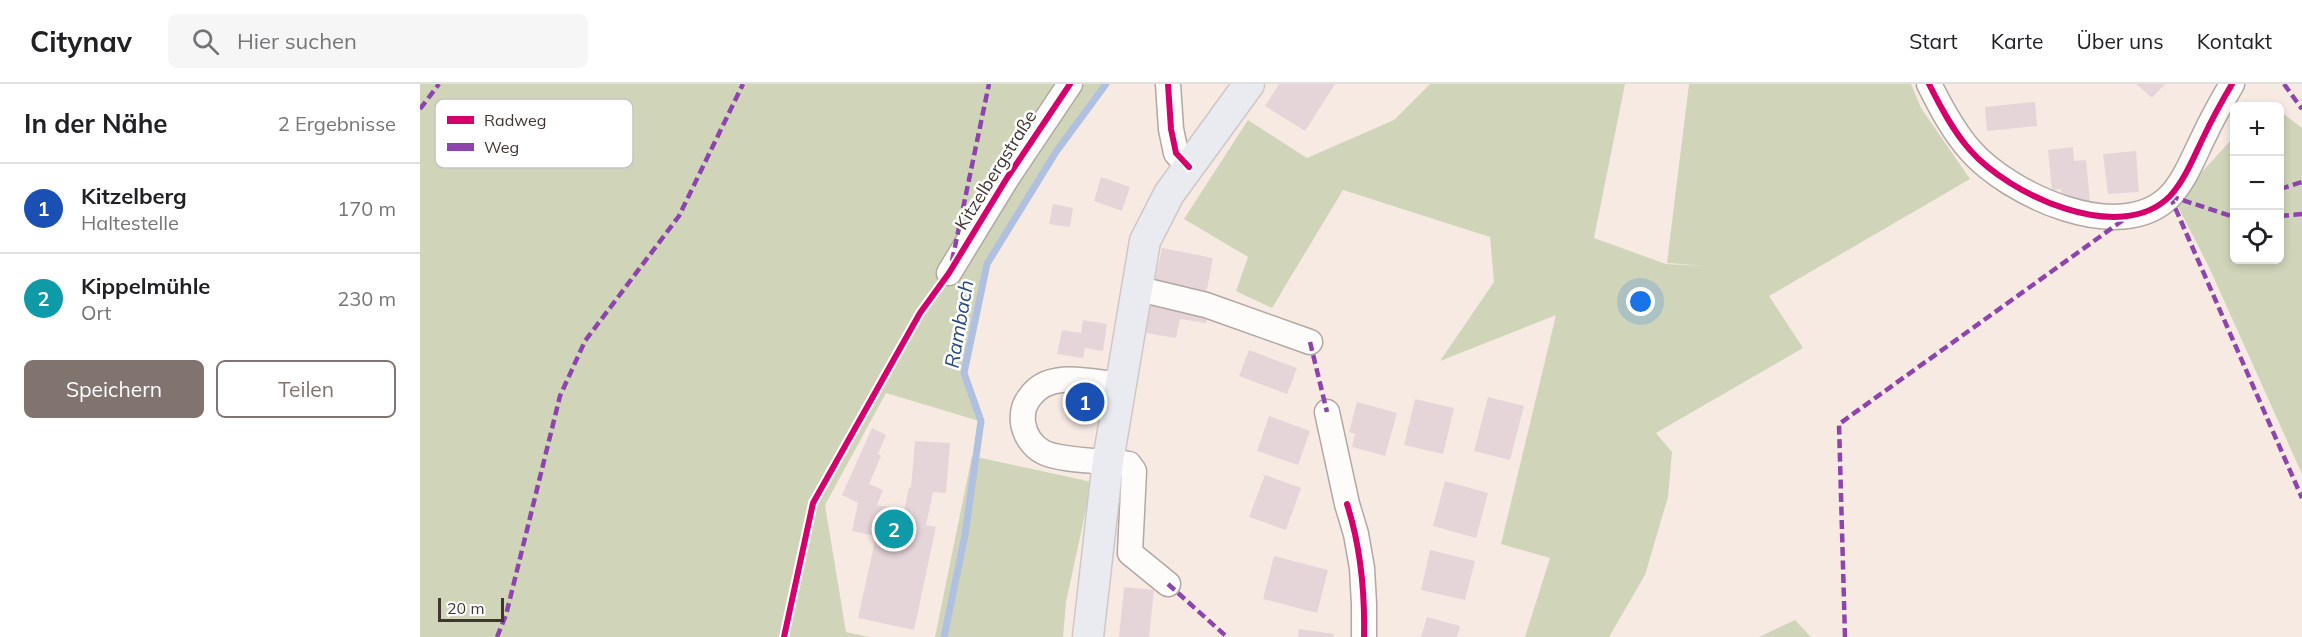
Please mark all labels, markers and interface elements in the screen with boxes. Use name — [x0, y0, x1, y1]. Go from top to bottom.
search box — [168, 14, 588, 68]
text: Citynav — [30, 24, 132, 59]
icon: search — [189, 25, 222, 58]
text: Hier suchen — [237, 27, 357, 55]
text: Start — [1909, 28, 1958, 54]
text: Karte — [1991, 28, 2043, 54]
text: Über uns — [2076, 28, 2164, 54]
text: Kontakt — [2197, 28, 2272, 54]
legend — [435, 99, 633, 168]
map controls — [2230, 102, 2284, 264]
button: + — [2230, 102, 2284, 156]
street label: Kitzelbergstraße — [950, 106, 1042, 234]
text: In der Nähe — [24, 107, 168, 140]
text: Radweg — [484, 110, 546, 130]
text: 2 Ergebnisse — [278, 111, 396, 136]
text: Weg — [484, 137, 519, 157]
button: − — [2230, 156, 2284, 210]
text: Kitzelberg — [81, 182, 187, 210]
text: 1 — [38, 196, 50, 221]
text: 170 m — [337, 196, 396, 221]
text: Haltestelle — [81, 210, 179, 235]
button: locate — [2230, 210, 2284, 264]
text: Kippelmühle — [81, 272, 210, 300]
water label: Rambach — [938, 278, 979, 370]
text: 2 — [38, 286, 50, 311]
text: 230 m — [337, 286, 396, 311]
your location — [1626, 287, 1655, 316]
text: Ort — [81, 300, 111, 325]
button: Speichern — [24, 360, 204, 418]
button: Teilen — [216, 360, 396, 418]
pin: 1 — [1066, 380, 1104, 424]
pin: 2 — [874, 506, 914, 552]
scale bar — [438, 595, 504, 622]
text: 20 m — [447, 598, 484, 618]

